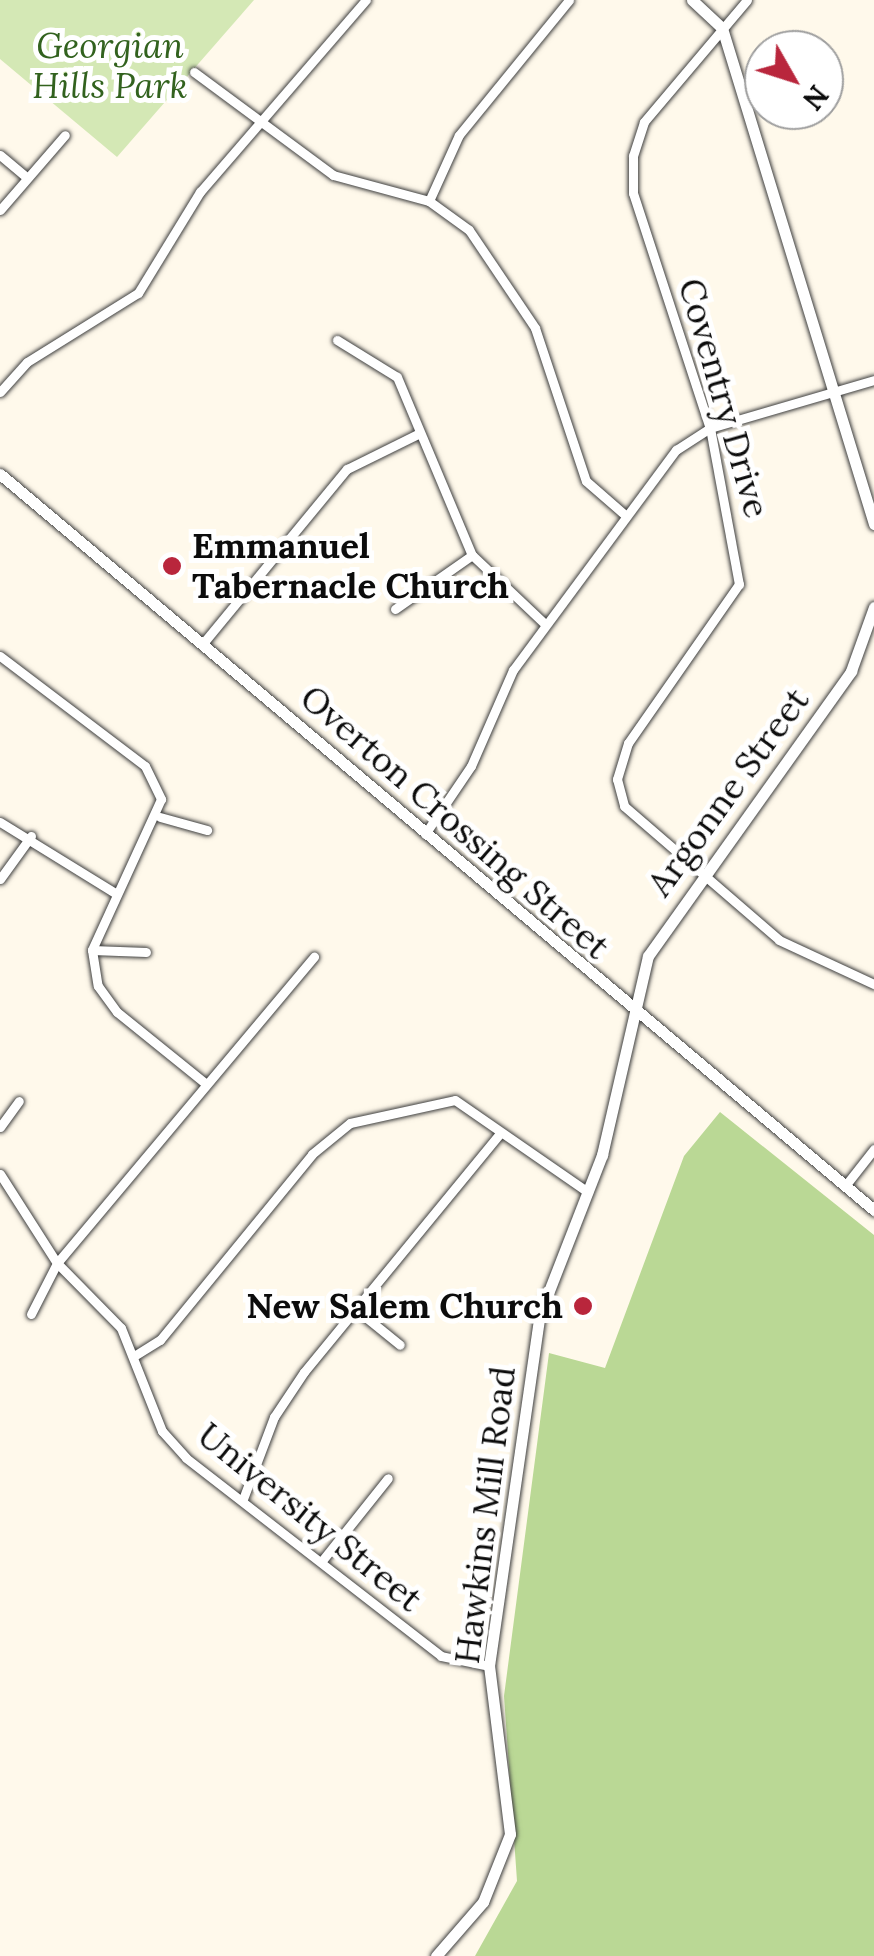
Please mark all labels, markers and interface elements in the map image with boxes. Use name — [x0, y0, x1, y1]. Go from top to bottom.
park label: Georgian Hills Park — [32, 25, 188, 107]
north arrow — [744, 30, 844, 130]
text: N — [795, 78, 837, 117]
street label: Coventry Drive — [670, 274, 778, 522]
place label: Emmanuel Tabernacle Church — [192, 525, 509, 607]
marker: Emmanuel Tabernacle Church — [161, 555, 183, 577]
street label: Overton Crossing Street — [292, 676, 618, 968]
street label: Argonne Street — [639, 680, 817, 904]
place label: New Salem Church — [246, 1285, 563, 1327]
marker: New Salem Church — [572, 1295, 594, 1317]
street label: Hawkins Mill Road — [446, 1364, 524, 1666]
street label: University Street — [189, 1414, 431, 1620]

